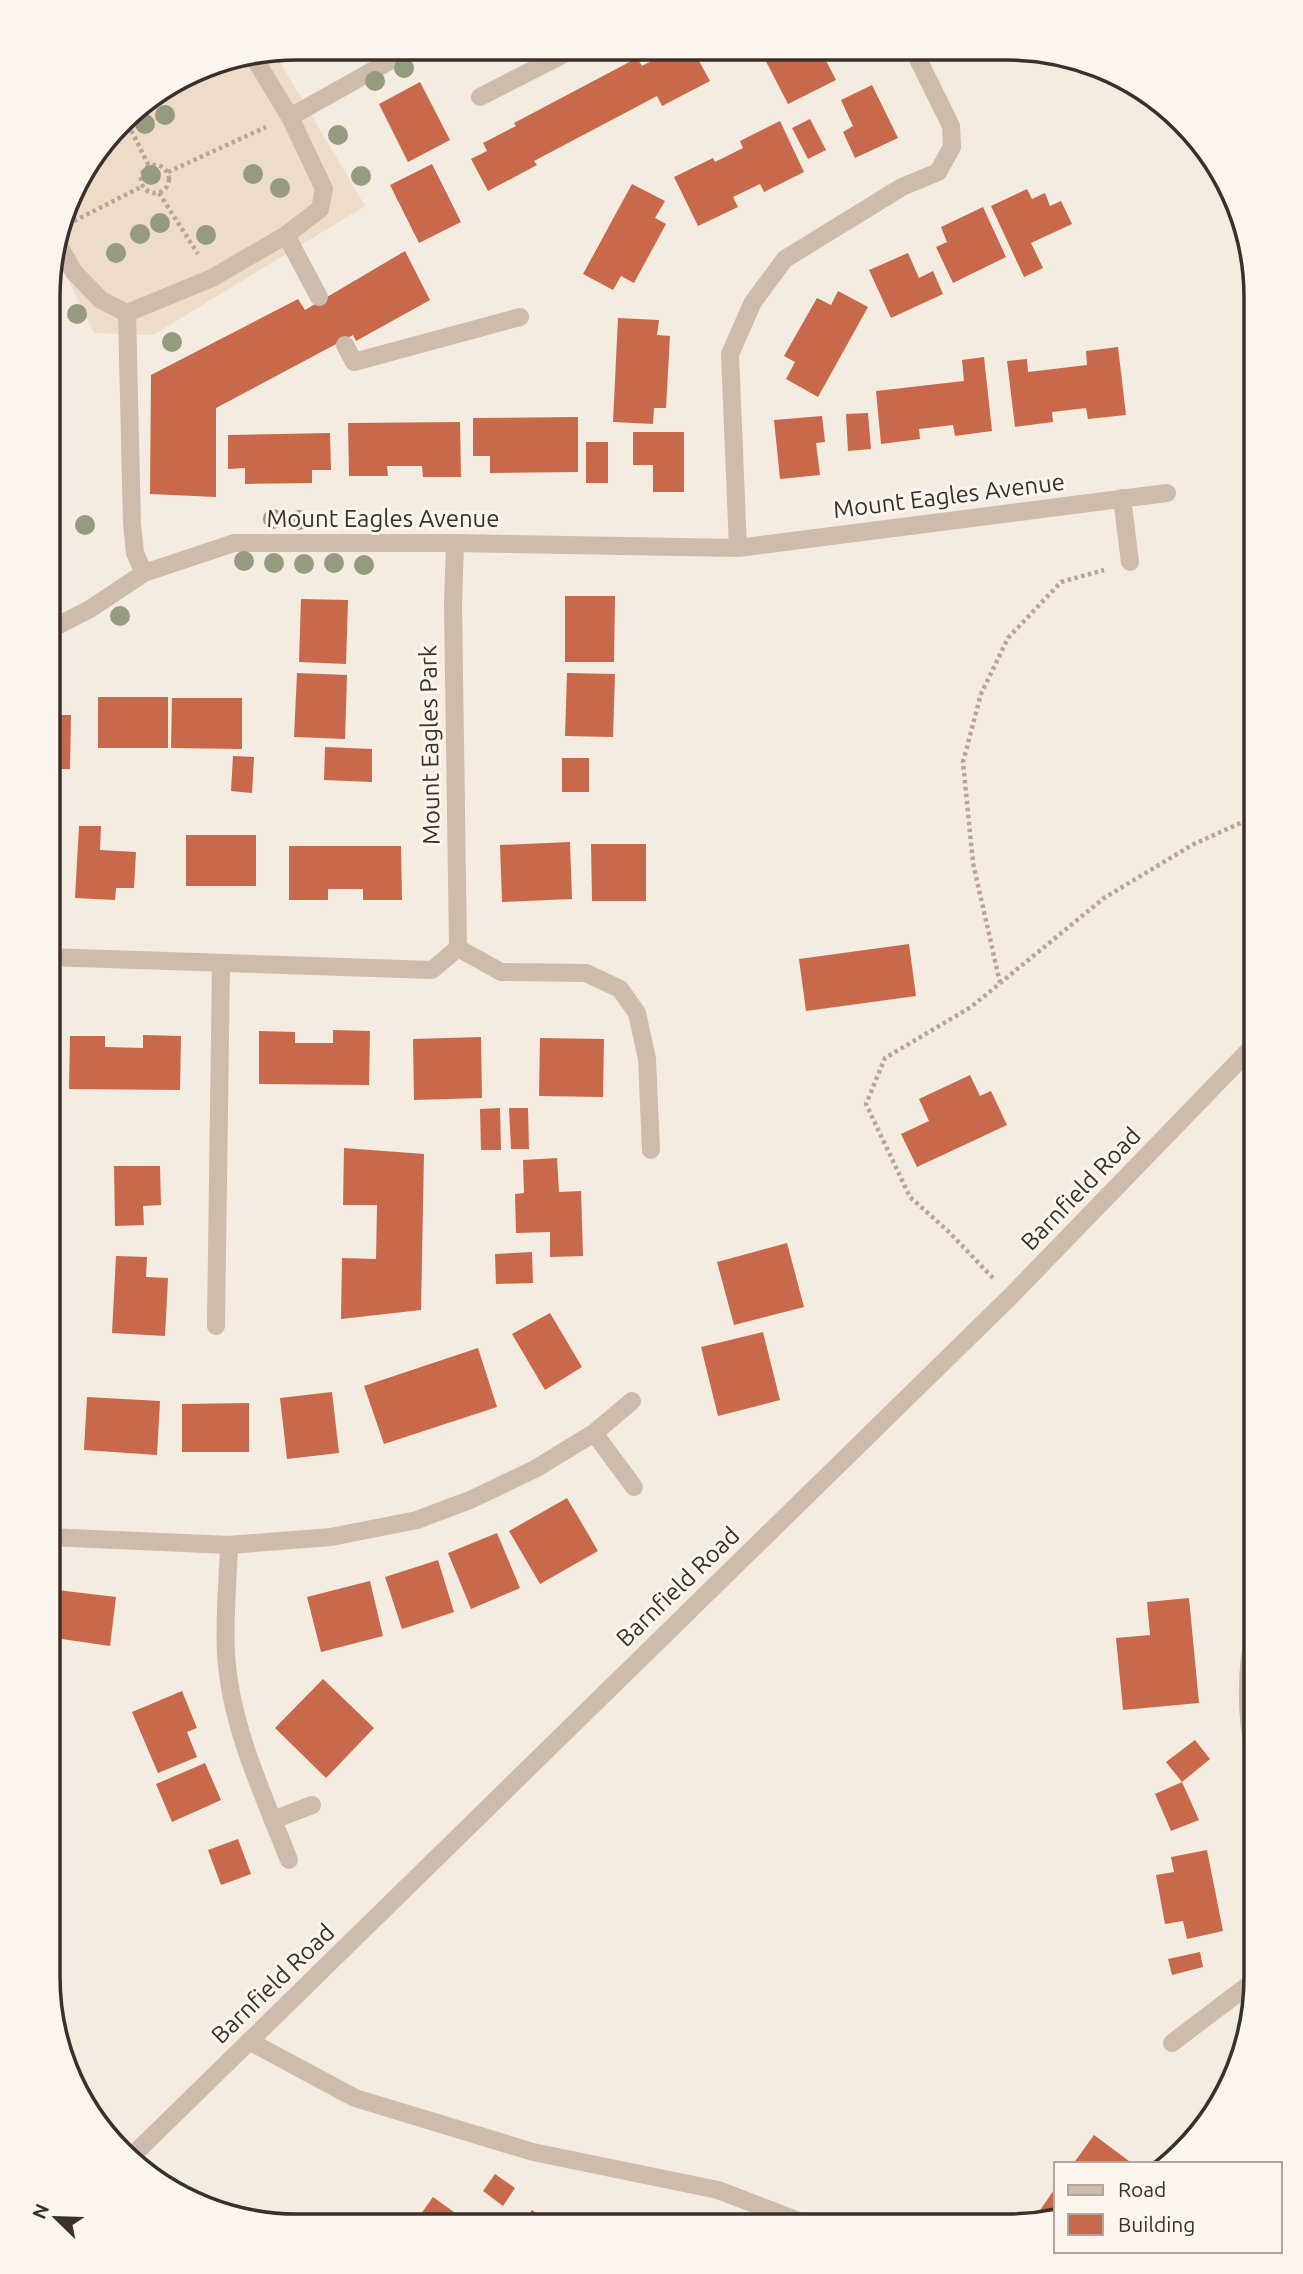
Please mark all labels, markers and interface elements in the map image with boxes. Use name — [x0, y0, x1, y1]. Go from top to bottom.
street label: Mount Eagles Avenue — [832, 468, 1066, 523]
street label: Mount Eagles Avenue — [266, 505, 500, 532]
street label: Mount Eagles Park — [414, 645, 445, 845]
street label: Barnfield Road — [1015, 1122, 1146, 1255]
street label: Barnfield Road — [611, 1521, 744, 1652]
street label: Barnfield Road — [206, 1918, 339, 2049]
legend — [1054, 2162, 1282, 2253]
text: Road — [1118, 2177, 1166, 2201]
north arrow — [21, 2183, 91, 2253]
text: N — [27, 2201, 53, 2222]
text: Building — [1118, 2212, 1195, 2236]

